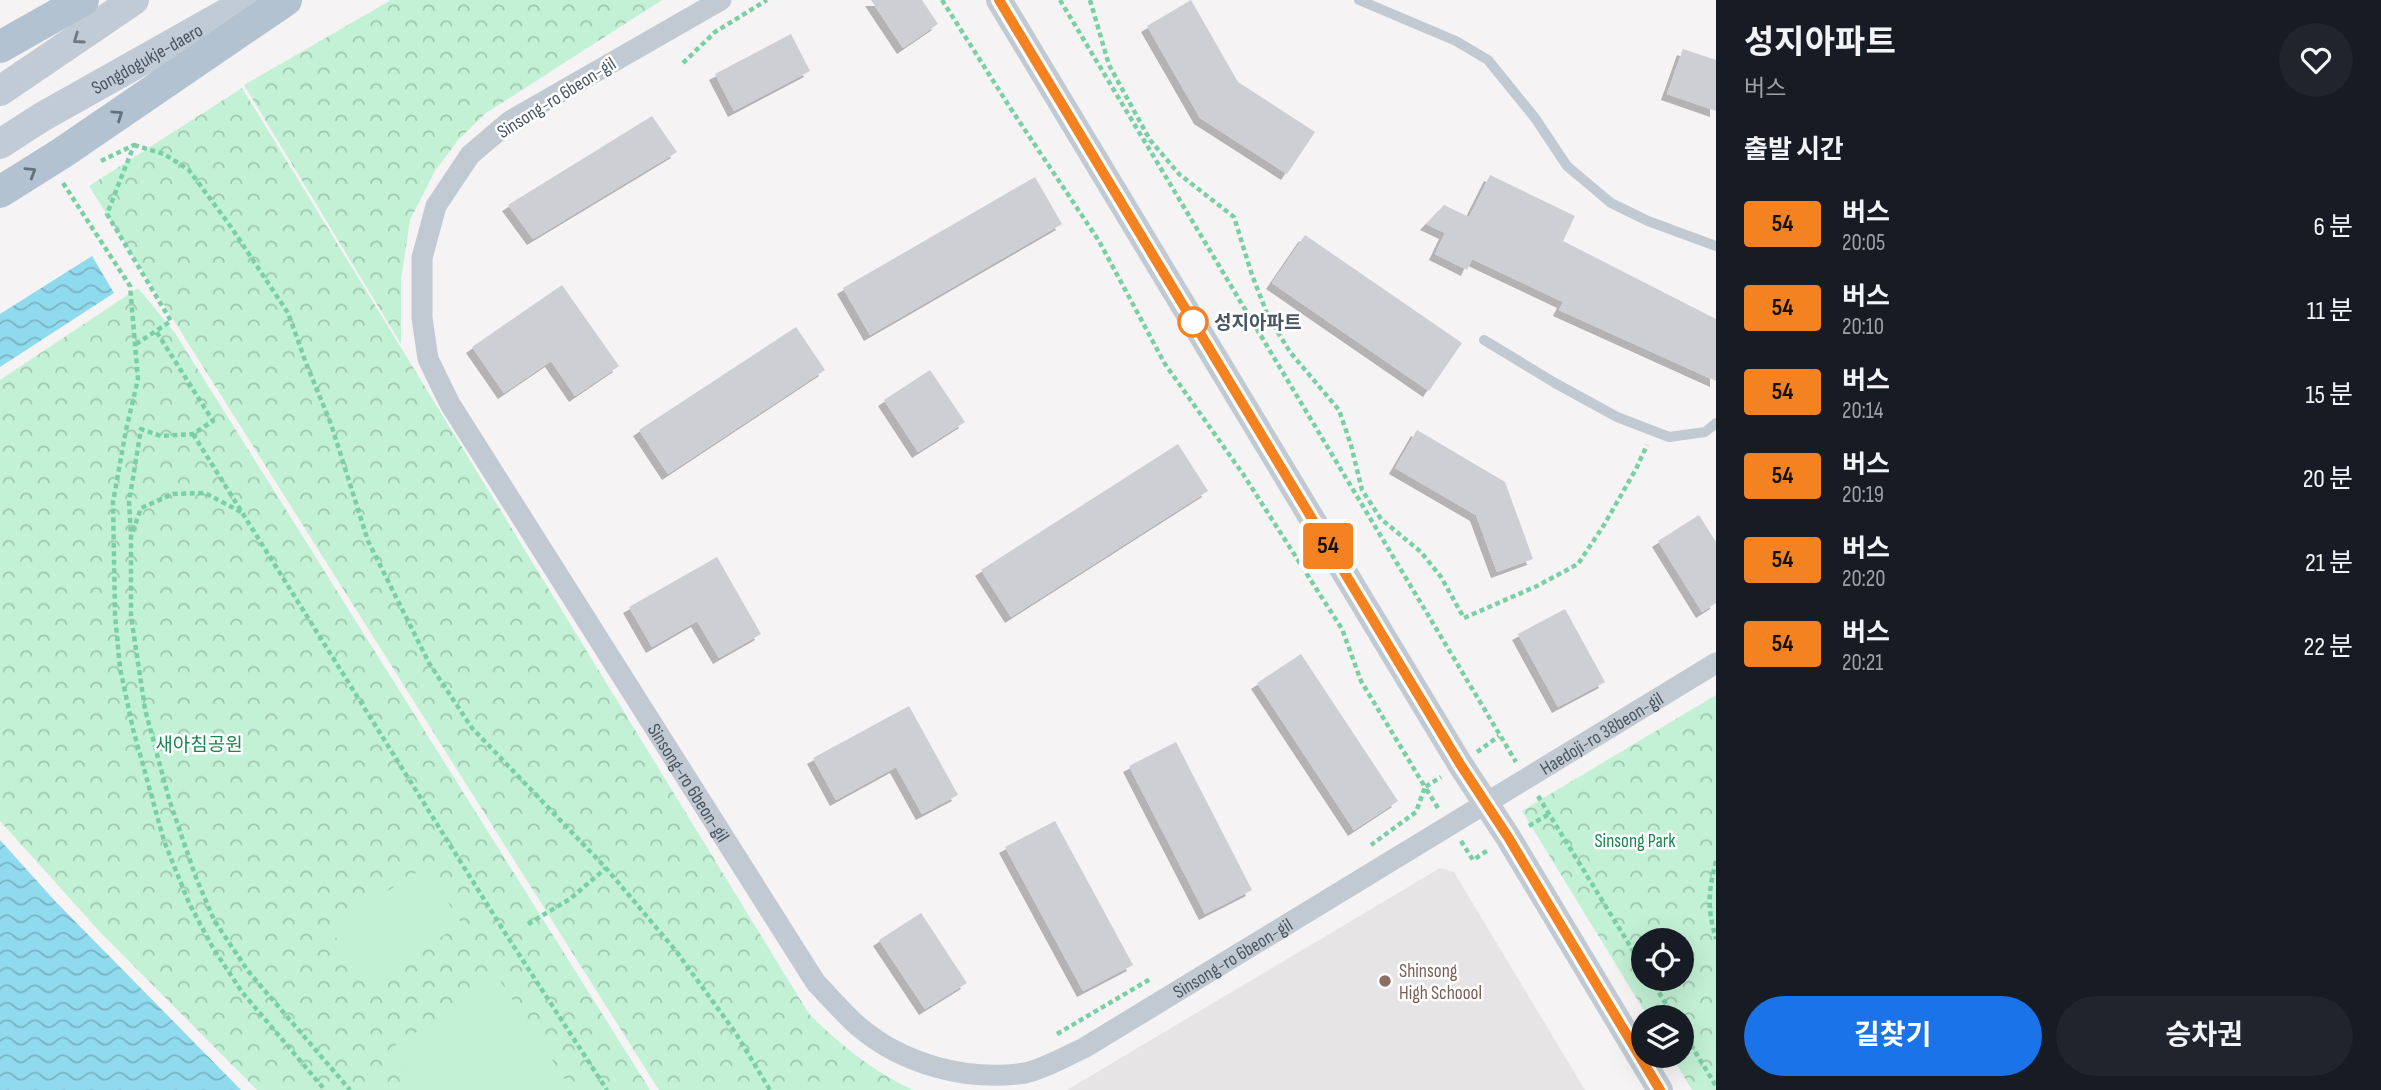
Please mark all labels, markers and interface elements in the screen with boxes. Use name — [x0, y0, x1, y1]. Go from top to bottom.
street label: Songdogukje-daero — [88, 19, 207, 100]
text: 성지아파트 — [1744, 23, 1896, 63]
button: heart — [2279, 23, 2353, 97]
one-way arrow — [73, 31, 86, 43]
street label: Sinsong-ro 6beon-gil — [493, 53, 620, 144]
text: 버스 — [1744, 75, 1786, 103]
one-way arrow — [110, 111, 123, 123]
text: 출발 시간 — [1744, 135, 1844, 166]
one-way arrow — [23, 168, 36, 181]
text: 버스 — [1842, 198, 1890, 229]
text: 54 — [1772, 209, 1793, 238]
text: 6 분 — [2314, 212, 2353, 243]
text: 20:05 — [1842, 229, 1885, 257]
text: 버스 — [1842, 282, 1890, 313]
text: 54 — [1772, 293, 1793, 322]
text: 11 분 — [2307, 296, 2353, 327]
marker: 성지아파트 — [1178, 307, 1208, 337]
place label: 성지아파트 — [1214, 312, 1301, 335]
text: 20:10 — [1842, 313, 1884, 341]
text: 버스 — [1842, 366, 1890, 397]
text: 54 — [1772, 377, 1793, 406]
text: 15 분 — [2305, 380, 2353, 411]
text: 20:14 — [1842, 397, 1883, 425]
text: 버스 — [1842, 450, 1890, 481]
text: 54 — [1772, 461, 1793, 490]
text: 20 분 — [2303, 464, 2353, 495]
text: 20:19 — [1842, 481, 1884, 509]
line badge: 54 — [1296, 523, 1360, 569]
text: 54 — [1317, 531, 1339, 560]
text: 버스 — [1842, 534, 1890, 565]
text: 54 — [1772, 545, 1793, 574]
text: 21 분 — [2305, 548, 2353, 579]
text: 20:20 — [1842, 565, 1886, 593]
text: 버스 — [1842, 618, 1890, 649]
text: 54 — [1772, 629, 1793, 658]
text: 22 분 — [2303, 632, 2353, 663]
text: 20:21 — [1842, 649, 1883, 677]
street label: Haedoji-ro 38beon-gil — [1536, 688, 1668, 781]
street label: Sinsong-ro 6beon-gil — [642, 720, 734, 847]
park label: 새아침공원 — [155, 734, 243, 757]
park label: Sinsong Park — [1594, 830, 1676, 853]
street label: Sinsong-ro 6beon-gil — [1169, 914, 1297, 1004]
map controls — [1631, 928, 1694, 1068]
button: locate — [1631, 928, 1694, 991]
place label: Shinsong High Schoool — [1399, 960, 1482, 1005]
marker: Shinsong High Schoool — [1377, 973, 1393, 989]
button: 길찾기 — [1744, 996, 2042, 1076]
button: 승차권 — [2056, 996, 2353, 1076]
button: layers — [1631, 1005, 1694, 1068]

